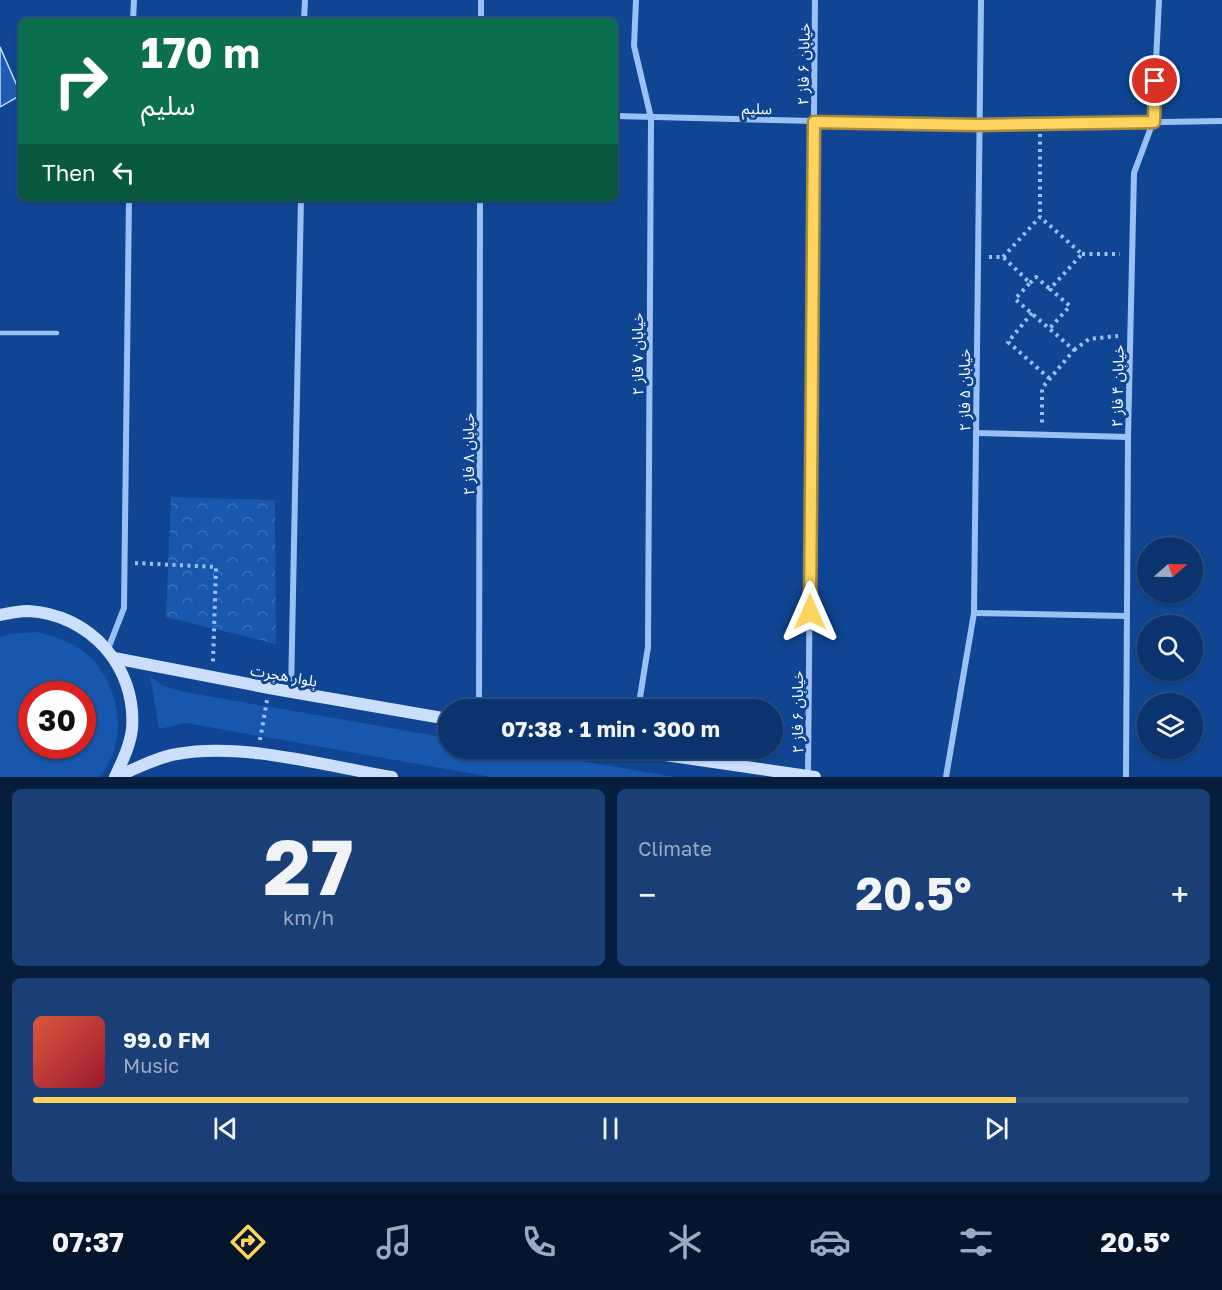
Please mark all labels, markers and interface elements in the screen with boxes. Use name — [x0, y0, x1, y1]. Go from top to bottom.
street label: خیابان ۶ فاز ۲ — [793, 22, 814, 105]
text: 170 m — [141, 27, 260, 77]
icon: right — [42, 42, 120, 120]
pin — [1129, 55, 1180, 106]
icon: arrive — [1138, 64, 1171, 97]
text: سلیم — [141, 89, 196, 121]
street label: سلیم — [742, 99, 773, 120]
icon: left — [107, 156, 140, 189]
text: Then — [42, 159, 95, 186]
street label: خیابان ۷ فاز ۲ — [628, 313, 647, 395]
street label: خیابان ۴ فاز ۲ — [1107, 344, 1128, 427]
street label: خیابان ۵ فاز ۲ — [955, 349, 974, 431]
street label: خیابان ۸ فاز ۲ — [459, 413, 478, 495]
north arrow — [1137, 537, 1203, 603]
map controls — [1137, 537, 1203, 759]
position arrow — [778, 580, 842, 644]
button: search — [1137, 615, 1203, 681]
street label: بلوار هجرت — [249, 660, 319, 691]
street label: خیابان ۶ فاز ۲ — [788, 671, 807, 753]
speed limit sign: 30 — [18, 681, 96, 759]
button: layers — [1137, 693, 1203, 759]
text: 07:38 · 1 min · 300 m — [501, 715, 720, 742]
text: 27 — [263, 819, 354, 912]
text: Climate — [638, 836, 712, 860]
text: 20.5° — [855, 866, 972, 920]
text: − — [638, 875, 656, 914]
text: + — [1171, 875, 1189, 914]
text: km/h — [283, 905, 334, 929]
text: 99.0 FM — [123, 1026, 210, 1053]
text: Music — [123, 1053, 179, 1077]
icon: previous — [209, 1112, 242, 1145]
icon: pause — [594, 1112, 627, 1145]
icon: next — [980, 1112, 1013, 1145]
icon: directions — [227, 1221, 269, 1263]
icon: music — [373, 1221, 415, 1263]
icon: phone — [518, 1221, 560, 1263]
icon: climate — [664, 1221, 706, 1263]
icon: car — [809, 1221, 851, 1263]
icon: filters — [955, 1221, 997, 1263]
text: 07:37 — [52, 1226, 124, 1258]
text: 20.5° — [1100, 1226, 1170, 1258]

